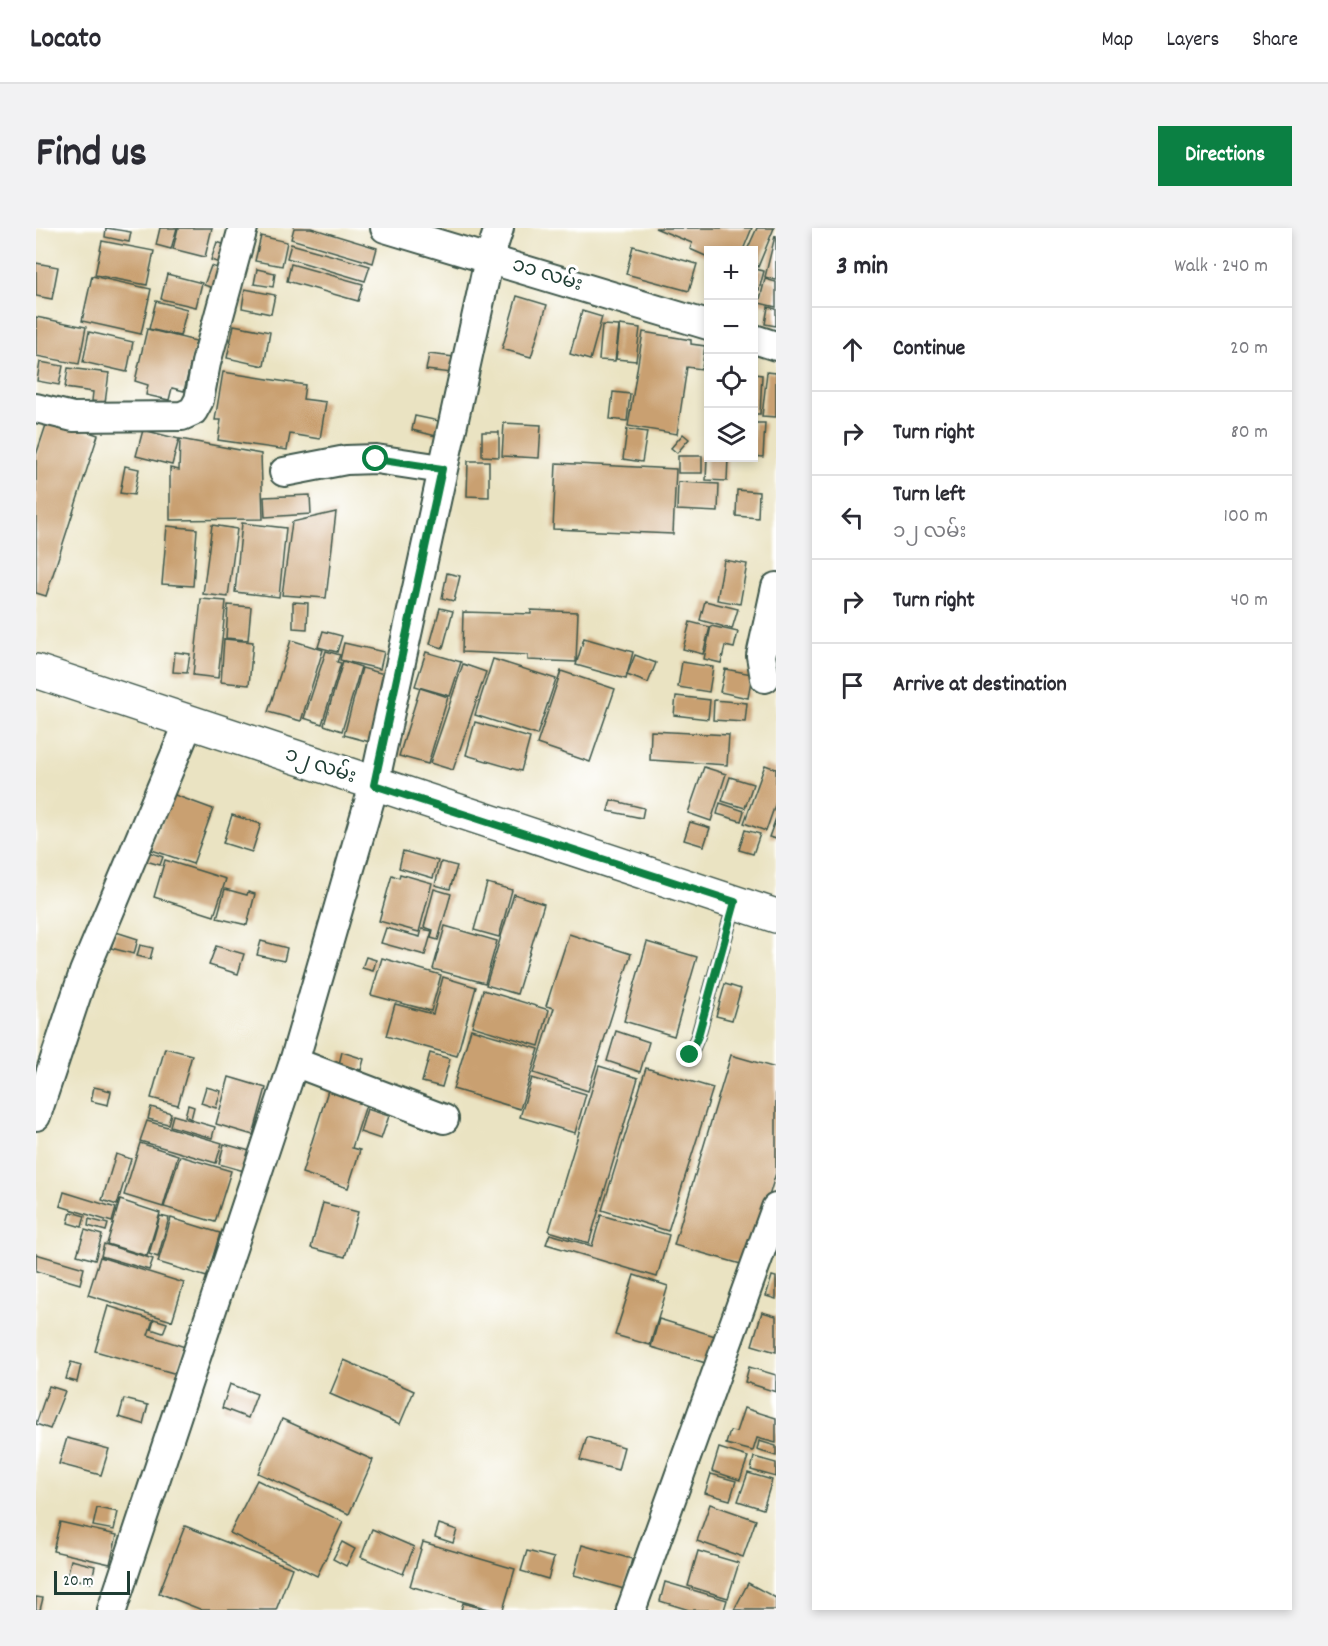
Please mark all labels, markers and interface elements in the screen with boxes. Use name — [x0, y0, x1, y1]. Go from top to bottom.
text: Locato — [30, 21, 101, 61]
text: Map — [1102, 26, 1133, 56]
text: Layers — [1166, 26, 1219, 56]
text: Share — [1252, 26, 1298, 56]
text: Find us — [36, 126, 147, 186]
button: Directions — [1158, 126, 1292, 186]
map controls — [704, 246, 758, 462]
button: + — [704, 246, 758, 300]
street label: ၁၁ လမ်း — [508, 249, 587, 300]
text: 3 min — [836, 249, 888, 286]
text: Walk · 240 m — [1174, 253, 1268, 281]
button: − — [704, 300, 758, 354]
icon: ahead — [836, 333, 869, 366]
text: Continue — [893, 334, 965, 365]
text: 20 m — [1230, 335, 1268, 363]
button: locate — [704, 354, 758, 408]
button: layers — [704, 408, 758, 462]
icon: right — [836, 417, 869, 450]
text: Turn right — [893, 418, 975, 449]
text: 80 m — [1231, 419, 1268, 447]
route start — [362, 445, 388, 471]
text: Turn left — [893, 480, 965, 511]
icon: left — [836, 501, 869, 534]
text: 100 m — [1224, 503, 1268, 531]
text: ၁၂ လမ်း — [893, 519, 967, 547]
icon: right — [836, 585, 869, 618]
text: Turn right — [893, 586, 975, 617]
text: 40 m — [1230, 587, 1268, 615]
icon: arrive — [836, 669, 869, 702]
text: Arrive at destination — [893, 670, 1067, 701]
street label: ၁၂ လမ်း — [281, 739, 360, 792]
route end — [676, 1041, 702, 1067]
scale bar — [54, 1568, 130, 1596]
text: 20 m — [63, 1570, 93, 1593]

